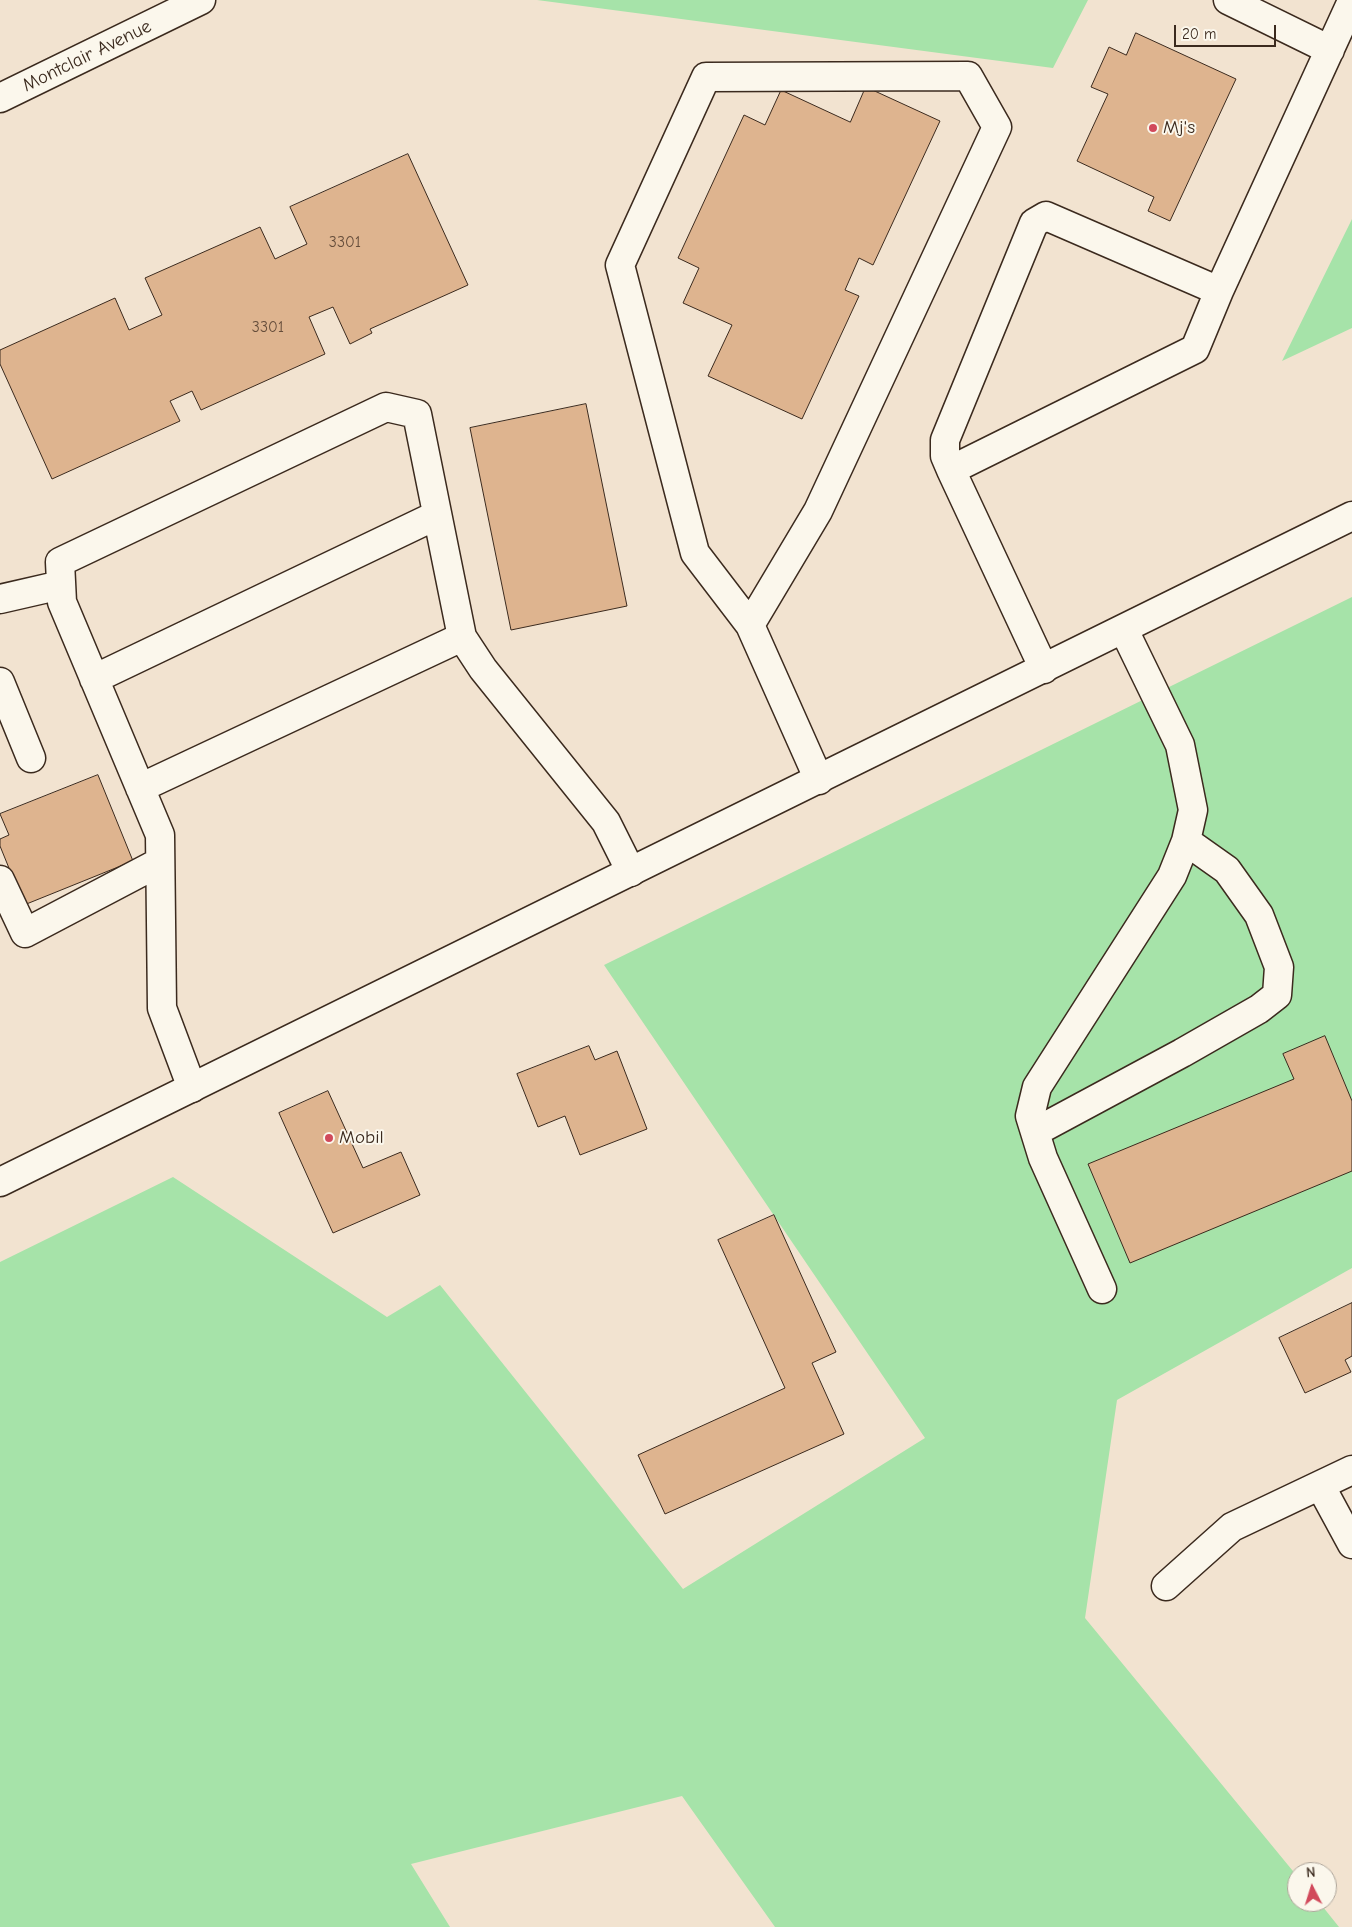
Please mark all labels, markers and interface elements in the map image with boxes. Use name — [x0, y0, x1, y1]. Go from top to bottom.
street label: Montclair Avenue — [19, 15, 155, 97]
scale bar — [1177, 15, 1280, 47]
text: 20 m — [1182, 25, 1216, 43]
place label: Mj's — [1163, 117, 1195, 139]
marker: Mj's — [1147, 122, 1159, 134]
house number: 3301 — [329, 232, 361, 252]
house number: 3301 — [252, 317, 284, 337]
place label: Mobil — [339, 1127, 384, 1149]
marker: Mobil — [323, 1132, 335, 1144]
north arrow — [1287, 1862, 1337, 1912]
text: N — [1305, 1864, 1316, 1881]

